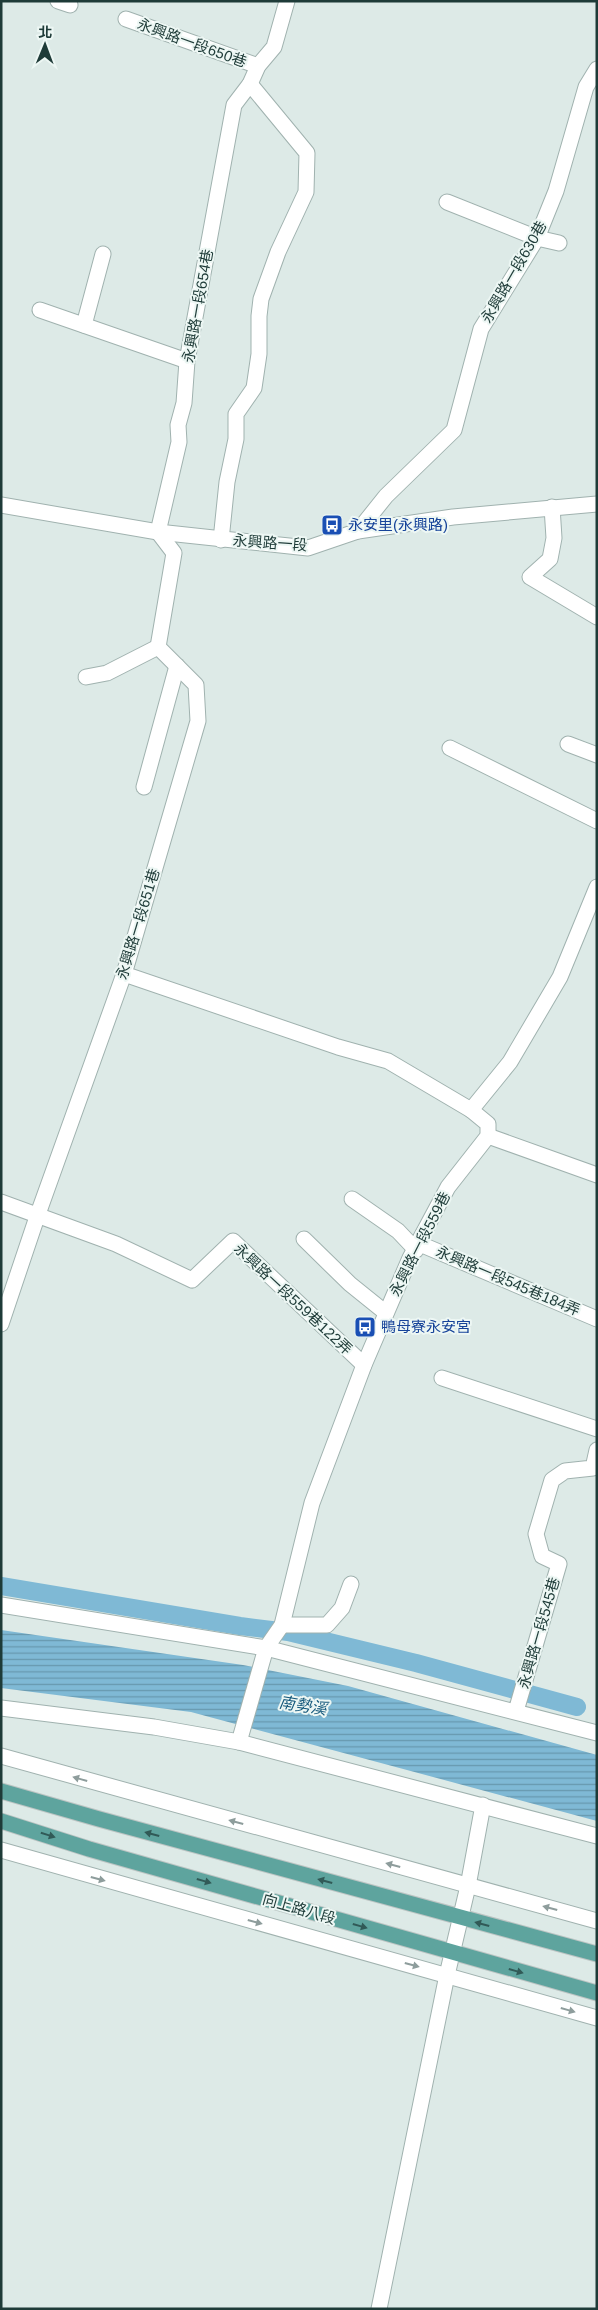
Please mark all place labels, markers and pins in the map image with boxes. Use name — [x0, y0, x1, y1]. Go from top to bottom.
bus stop icon: 永安里(永興路) — [320, 513, 344, 537]
place label: 永安里(永興路) — [348, 516, 448, 533]
bus stop icon: 鴨母寮永安宮 — [353, 1315, 377, 1339]
place label: 鴨母寮永安宮 — [381, 1318, 471, 1335]

